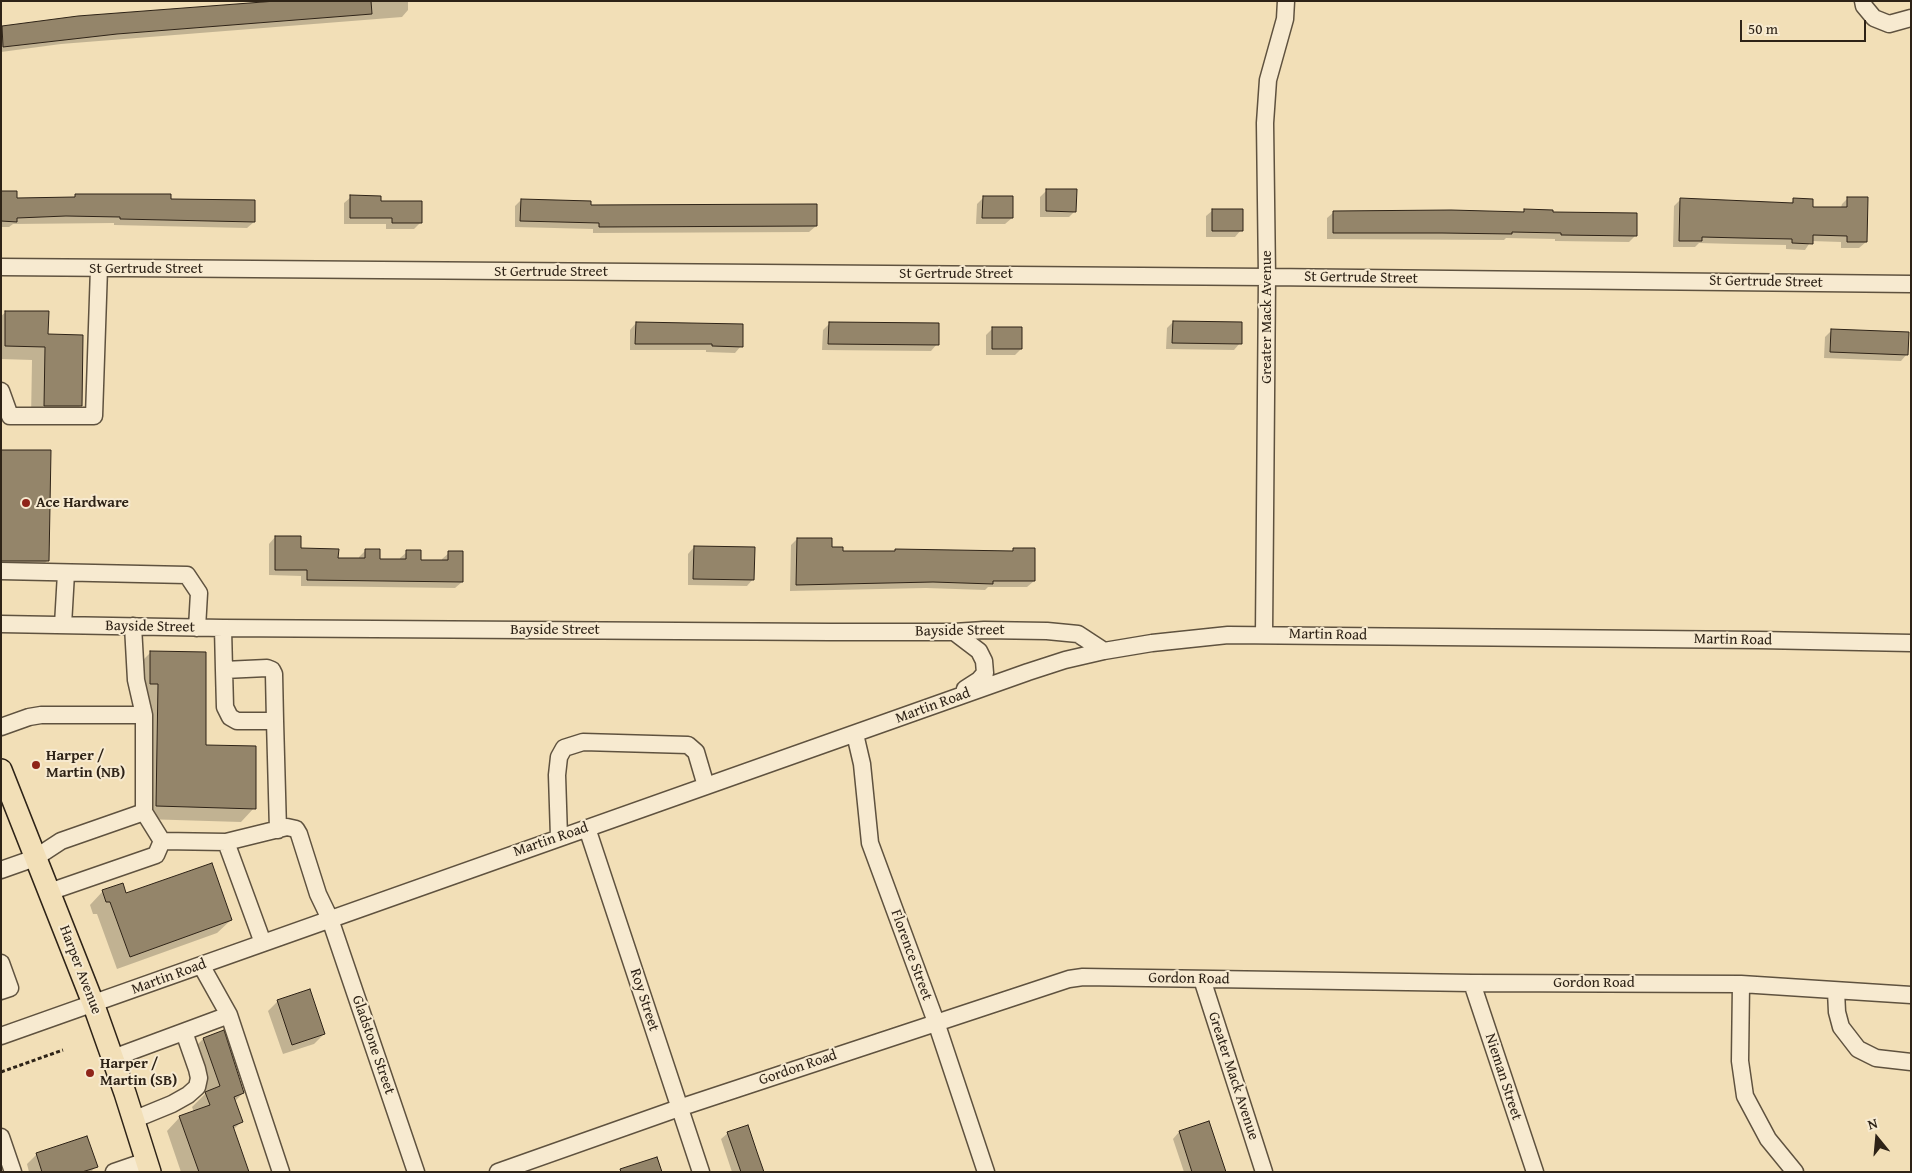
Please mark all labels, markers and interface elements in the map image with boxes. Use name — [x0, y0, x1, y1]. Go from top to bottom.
scale bar — [1742, 10, 1868, 42]
text: 50 m — [1748, 18, 1778, 39]
street label: Greater Mack Avenue — [1258, 250, 1276, 384]
street label: St Gertrude Street — [89, 260, 203, 278]
street label: St Gertrude Street — [494, 263, 608, 281]
street label: St Gertrude Street — [899, 265, 1013, 283]
street label: St Gertrude Street — [1304, 268, 1418, 288]
street label: St Gertrude Street — [1709, 272, 1823, 292]
place label: Ace Hardware — [36, 494, 129, 512]
marker: Ace Hardware — [20, 497, 32, 509]
street label: Bayside Street — [105, 617, 195, 637]
street label: Bayside Street — [510, 621, 600, 639]
street label: Bayside Street — [915, 621, 1005, 641]
street label: Martin Road — [1289, 625, 1367, 645]
street label: Martin Road — [1694, 630, 1772, 650]
street label: Martin Road — [893, 684, 973, 728]
place label: Harper / Martin (NB) — [46, 747, 125, 782]
marker: Harper / Martin (NB) — [30, 759, 42, 771]
street label: Martin Road — [511, 819, 591, 861]
street label: Florence Street — [886, 907, 936, 1003]
street label: Harper Avenue — [55, 923, 105, 1017]
street label: Martin Road — [129, 955, 209, 999]
street label: Roy Street — [625, 966, 663, 1034]
street label: Gordon Road — [1148, 969, 1230, 989]
street label: Gordon Road — [1553, 974, 1635, 992]
street label: Gladstone Street — [348, 993, 398, 1097]
street label: Greater Mack Avenue — [1204, 1010, 1262, 1142]
street label: Nieman Street — [1481, 1031, 1525, 1123]
street label: Gordon Road — [757, 1046, 839, 1090]
place label: Harper / Martin (SB) — [100, 1055, 177, 1090]
marker: Harper / Martin (SB) — [84, 1067, 96, 1079]
north arrow — [1852, 1113, 1902, 1163]
text: N — [1865, 1113, 1880, 1135]

